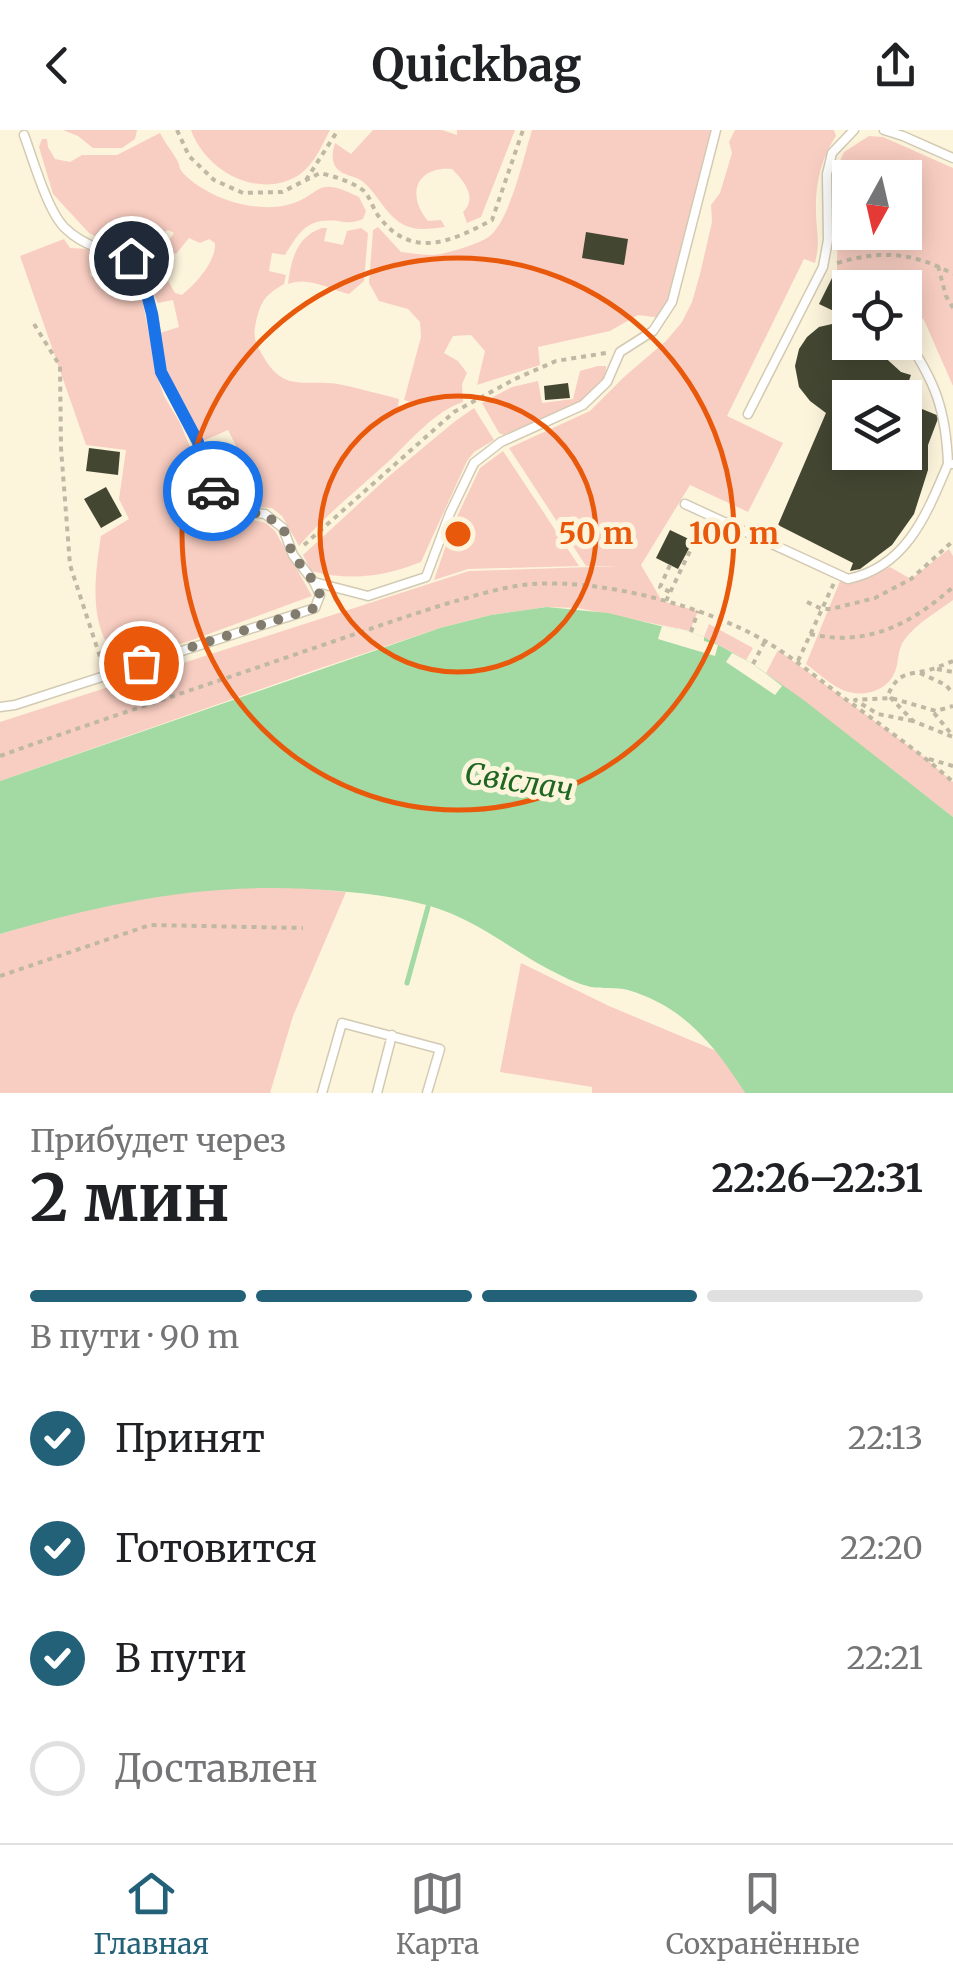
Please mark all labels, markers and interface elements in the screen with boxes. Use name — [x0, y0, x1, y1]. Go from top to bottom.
text: Quickbag — [372, 37, 581, 93]
icon: back — [30, 38, 85, 93]
icon: share — [868, 38, 923, 93]
north arrow — [832, 160, 922, 250]
map controls — [832, 160, 922, 470]
pin — [89, 216, 174, 301]
icon: home — [104, 231, 159, 286]
button: locate — [832, 270, 922, 360]
button: layers — [832, 380, 922, 470]
courier — [163, 441, 263, 541]
icon: car — [186, 464, 241, 519]
text: 50 m — [559, 514, 633, 552]
text: 100 m — [689, 514, 779, 552]
centre of rings — [440, 516, 476, 552]
pin — [99, 621, 184, 706]
icon: bag — [114, 636, 169, 691]
water label: Свіслач — [462, 754, 576, 808]
text: Прибудет через — [30, 1121, 286, 1161]
text: 22:26–22:31 — [711, 1155, 923, 1202]
text: 2 мин — [30, 1157, 230, 1239]
text: В пути · 90 m — [30, 1317, 239, 1357]
icon: check — [30, 1411, 85, 1466]
text: Принят — [115, 1415, 265, 1462]
text: 22:13 — [848, 1418, 923, 1458]
icon: check — [30, 1521, 85, 1576]
text: Готовится — [115, 1525, 317, 1572]
text: 22:20 — [840, 1528, 923, 1568]
icon: check — [30, 1631, 85, 1686]
text: В пути — [115, 1635, 247, 1682]
text: 22:21 — [847, 1638, 923, 1678]
text: Доставлен — [115, 1745, 318, 1792]
tab: Главная — [93, 1866, 209, 1962]
tab: Карта — [396, 1866, 479, 1962]
tab: Сохранённые — [666, 1866, 860, 1962]

